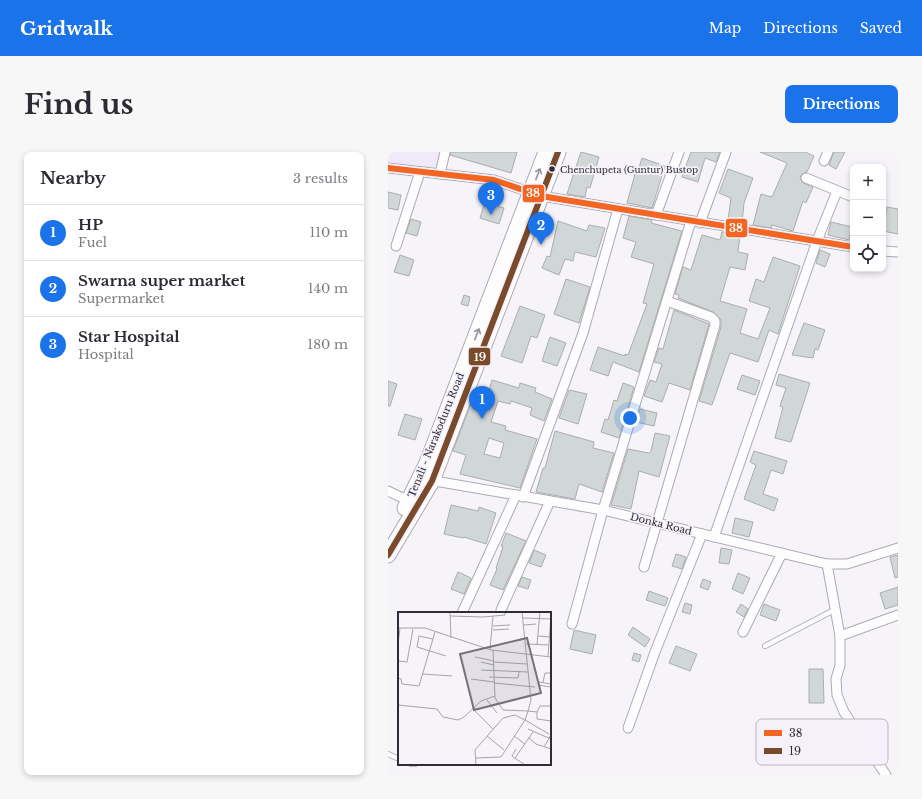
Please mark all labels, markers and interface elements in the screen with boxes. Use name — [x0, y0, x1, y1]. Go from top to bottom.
text: Gridwalk — [20, 17, 113, 40]
text: Map — [709, 19, 741, 37]
text: Directions — [763, 19, 838, 37]
text: Saved — [860, 19, 902, 37]
button: Directions — [785, 85, 898, 123]
text: Find us — [24, 87, 134, 122]
marker: Chenchupeta (Guntur) Bustop — [547, 164, 557, 174]
place label: Chenchupeta (Guntur) Bustop — [560, 164, 698, 175]
map controls — [850, 164, 886, 272]
button: + — [850, 164, 886, 200]
text: Nearby — [40, 168, 106, 189]
one-way arrow — [535, 168, 543, 180]
text: 3 results — [293, 170, 348, 187]
pin: 3 — [478, 182, 504, 215]
line badge: 38 — [522, 184, 545, 203]
text: 38 — [526, 186, 540, 200]
button: − — [850, 200, 886, 236]
pin: 2 — [528, 212, 554, 245]
text: HP — [78, 215, 103, 234]
line badge: 38 — [725, 218, 748, 238]
text: 38 — [729, 221, 743, 235]
text: 1 — [50, 224, 56, 241]
text: 110 m — [309, 224, 348, 241]
text: Fuel — [78, 234, 107, 251]
button: locate — [850, 236, 886, 272]
text: Swarna super market — [78, 271, 245, 290]
text: 2 — [49, 280, 57, 297]
text: 140 m — [308, 280, 348, 297]
text: Supermarket — [78, 290, 165, 307]
text: Star Hospital — [78, 327, 180, 346]
one-way arrow — [473, 329, 481, 341]
text: 3 — [49, 336, 57, 353]
text: 180 m — [307, 336, 348, 353]
text: Hospital — [78, 346, 134, 363]
line badge: 19 — [468, 347, 491, 366]
text: 19 — [474, 350, 486, 364]
street label: Tenali - Narakoduru Road — [405, 370, 467, 499]
pin: 1 — [469, 386, 495, 419]
your location — [620, 408, 640, 428]
street label: Donka Road — [629, 510, 694, 538]
inset map — [398, 612, 551, 765]
legend — [756, 719, 888, 765]
text: 38 — [789, 726, 802, 740]
text: 19 — [789, 744, 801, 758]

